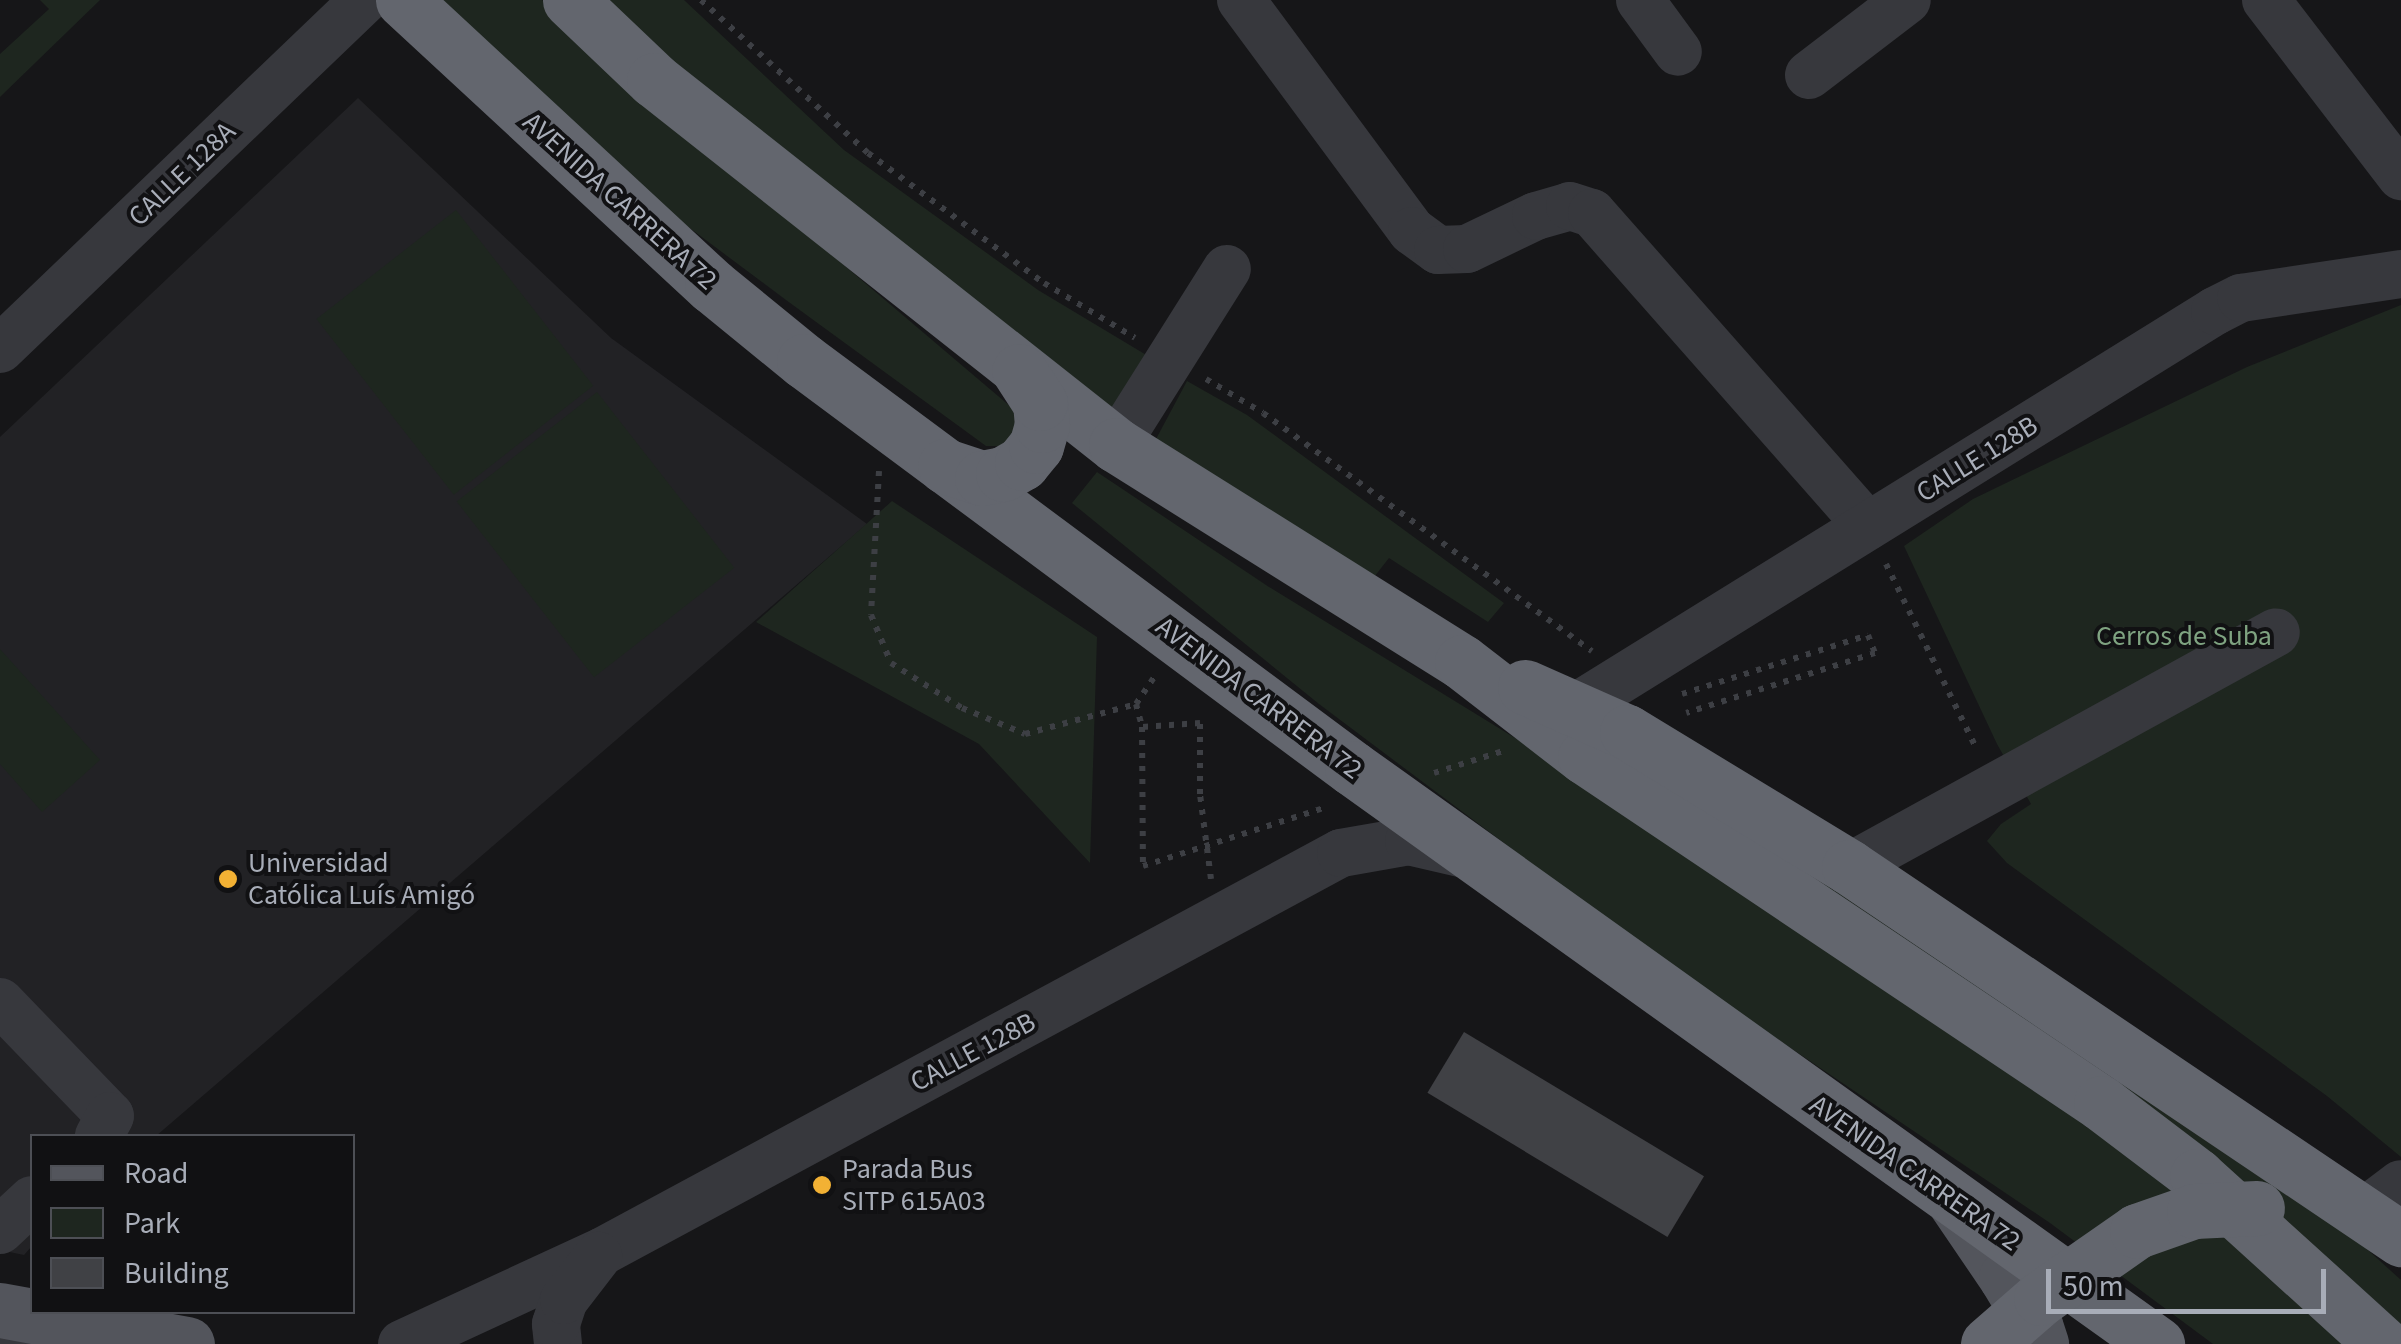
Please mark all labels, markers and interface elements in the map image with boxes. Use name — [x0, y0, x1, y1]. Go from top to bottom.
street label: AVENIDA CARRERA 72 — [516, 105, 724, 297]
street label: CALLE 128A — [122, 115, 242, 233]
street label: CALLE 128B — [1910, 408, 2044, 510]
street label: AVENIDA CARRERA 72 — [1149, 610, 1369, 786]
park label: Cerros de Suba — [2096, 619, 2272, 653]
place label: Universidad Católica Luís Amigó — [248, 846, 475, 912]
marker: Universidad Católica Luís Amigó — [217, 868, 239, 890]
street label: CALLE 128B — [905, 1005, 1041, 1099]
street label: AVENIDA CARRERA 72 — [1803, 1088, 2027, 1258]
legend — [30, 1134, 355, 1314]
text: Road — [124, 1152, 188, 1195]
place label: Parada Bus SITP 615A03 — [842, 1152, 986, 1218]
marker: Parada Bus SITP 615A03 — [811, 1174, 833, 1196]
text: Park — [124, 1202, 180, 1245]
scale bar — [2051, 1249, 2331, 1311]
text: Building — [124, 1252, 229, 1295]
text: 50 m — [2063, 1265, 2124, 1308]

